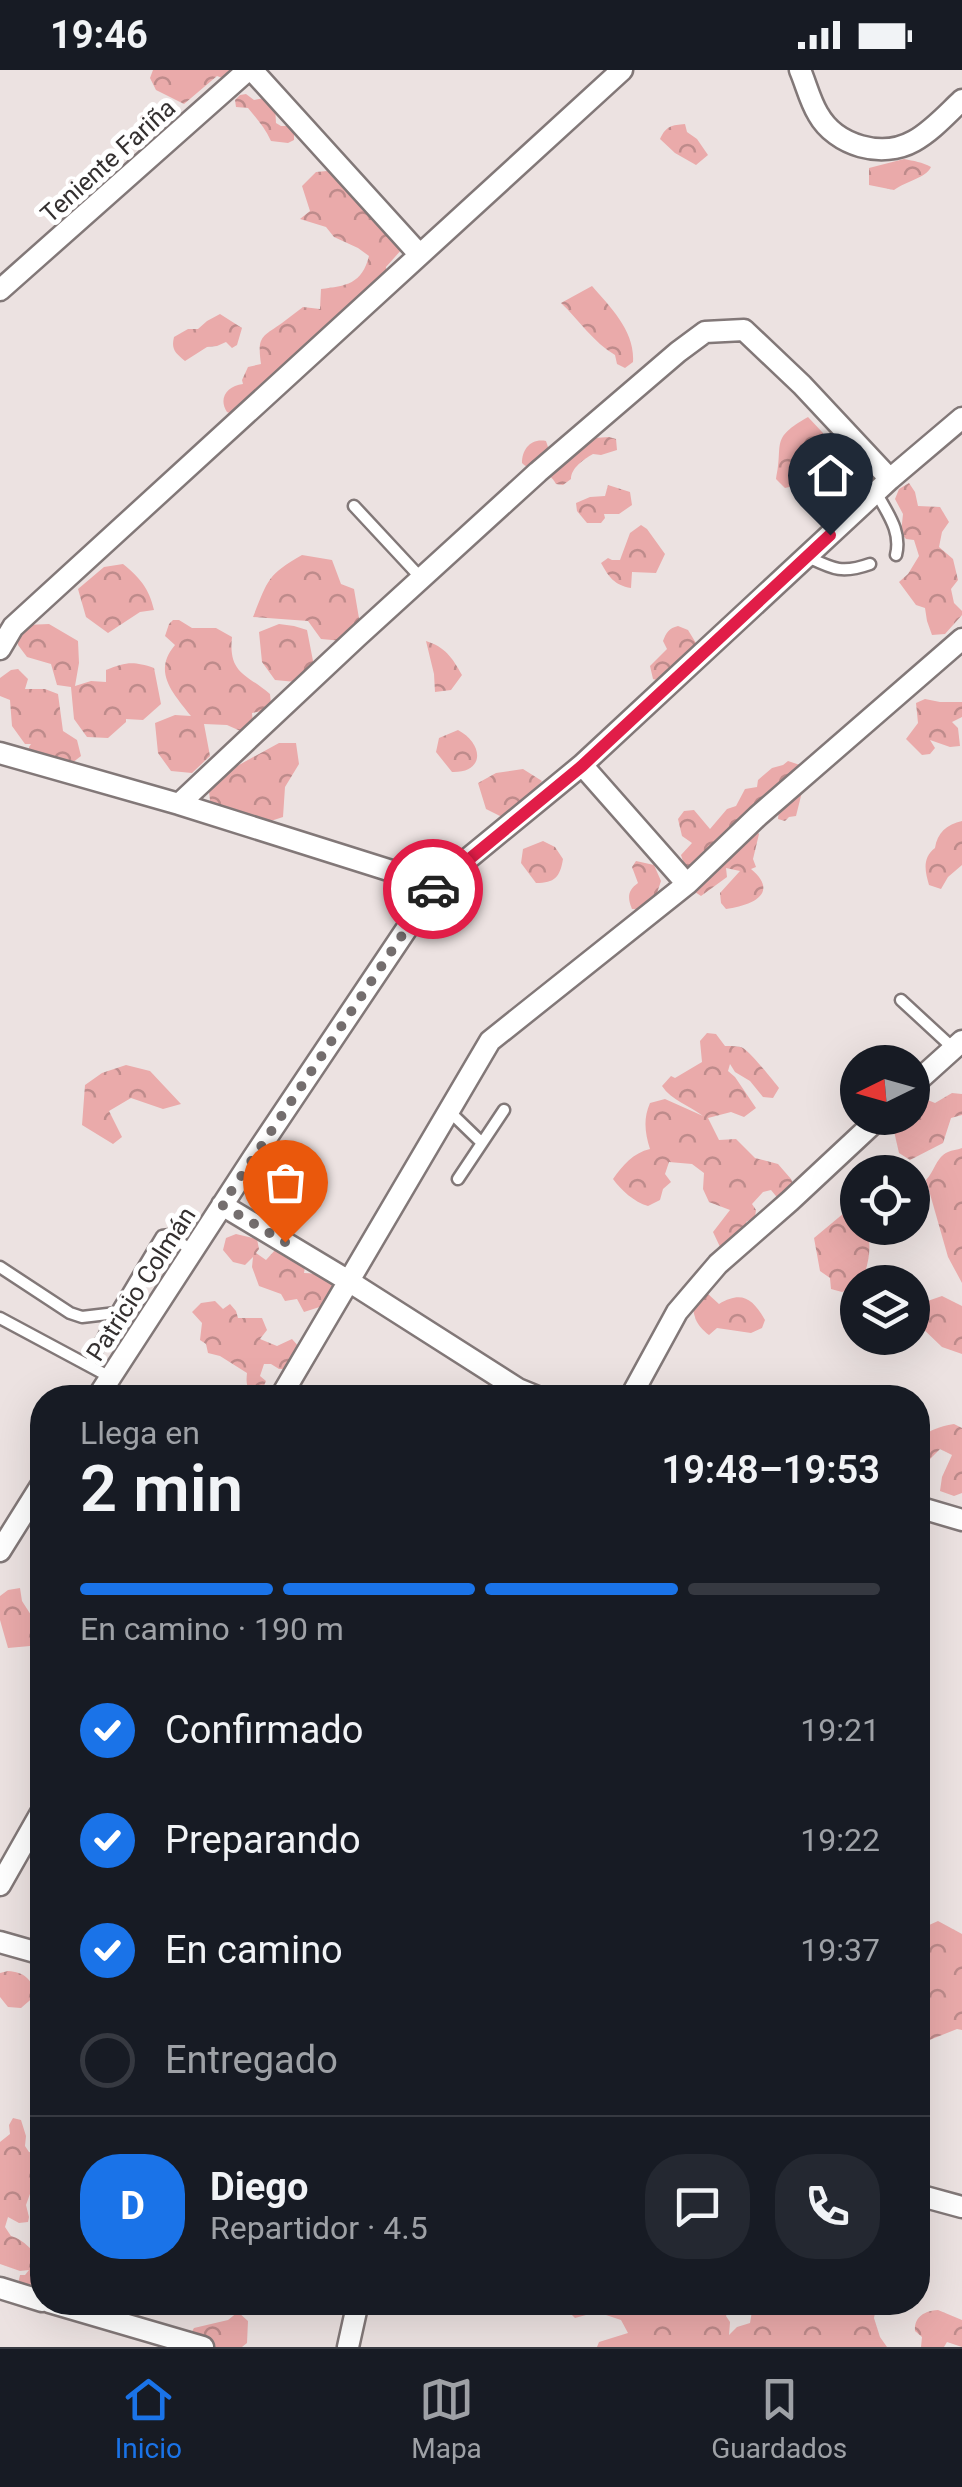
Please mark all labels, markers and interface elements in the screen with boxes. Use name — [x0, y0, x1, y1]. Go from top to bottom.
text: 19:46 — [50, 13, 148, 57]
street label: Teniente Fariña — [35, 93, 181, 229]
pin — [788, 433, 873, 536]
icon: home — [803, 448, 858, 503]
courier — [383, 839, 483, 939]
icon: car — [406, 862, 461, 917]
north arrow — [840, 1045, 930, 1135]
map controls — [840, 1045, 930, 1355]
pin — [243, 1140, 328, 1243]
icon: bag — [258, 1155, 313, 1210]
button: locate — [840, 1155, 930, 1245]
street label: Patricio Colmán — [80, 1202, 202, 1366]
button: layers — [840, 1265, 930, 1355]
text: Llega en — [80, 1414, 200, 1452]
text: 19:48–19:53 — [661, 1448, 880, 1492]
text: 2 min — [80, 1451, 243, 1527]
text: En camino · 190 m — [80, 1610, 344, 1648]
icon: check — [80, 1703, 135, 1758]
text: Confirmado — [165, 1708, 363, 1752]
text: 19:21 — [800, 1711, 880, 1749]
icon: check — [80, 1813, 135, 1868]
text: Preparando — [165, 1818, 361, 1862]
text: 19:22 — [800, 1821, 880, 1859]
icon: check — [80, 1923, 135, 1978]
text: En camino — [165, 1928, 343, 1972]
text: 19:37 — [800, 1931, 880, 1969]
text: Entregado — [165, 2038, 338, 2082]
button: chat — [645, 2154, 750, 2259]
button: phone — [775, 2154, 880, 2259]
text: Diego — [210, 2165, 308, 2209]
text: D — [120, 2184, 145, 2228]
text: Repartidor · 4.5 — [210, 2209, 428, 2247]
tab: Inicio — [115, 2372, 182, 2465]
tab: Mapa — [411, 2372, 482, 2465]
tab: Guardados — [711, 2372, 847, 2465]

